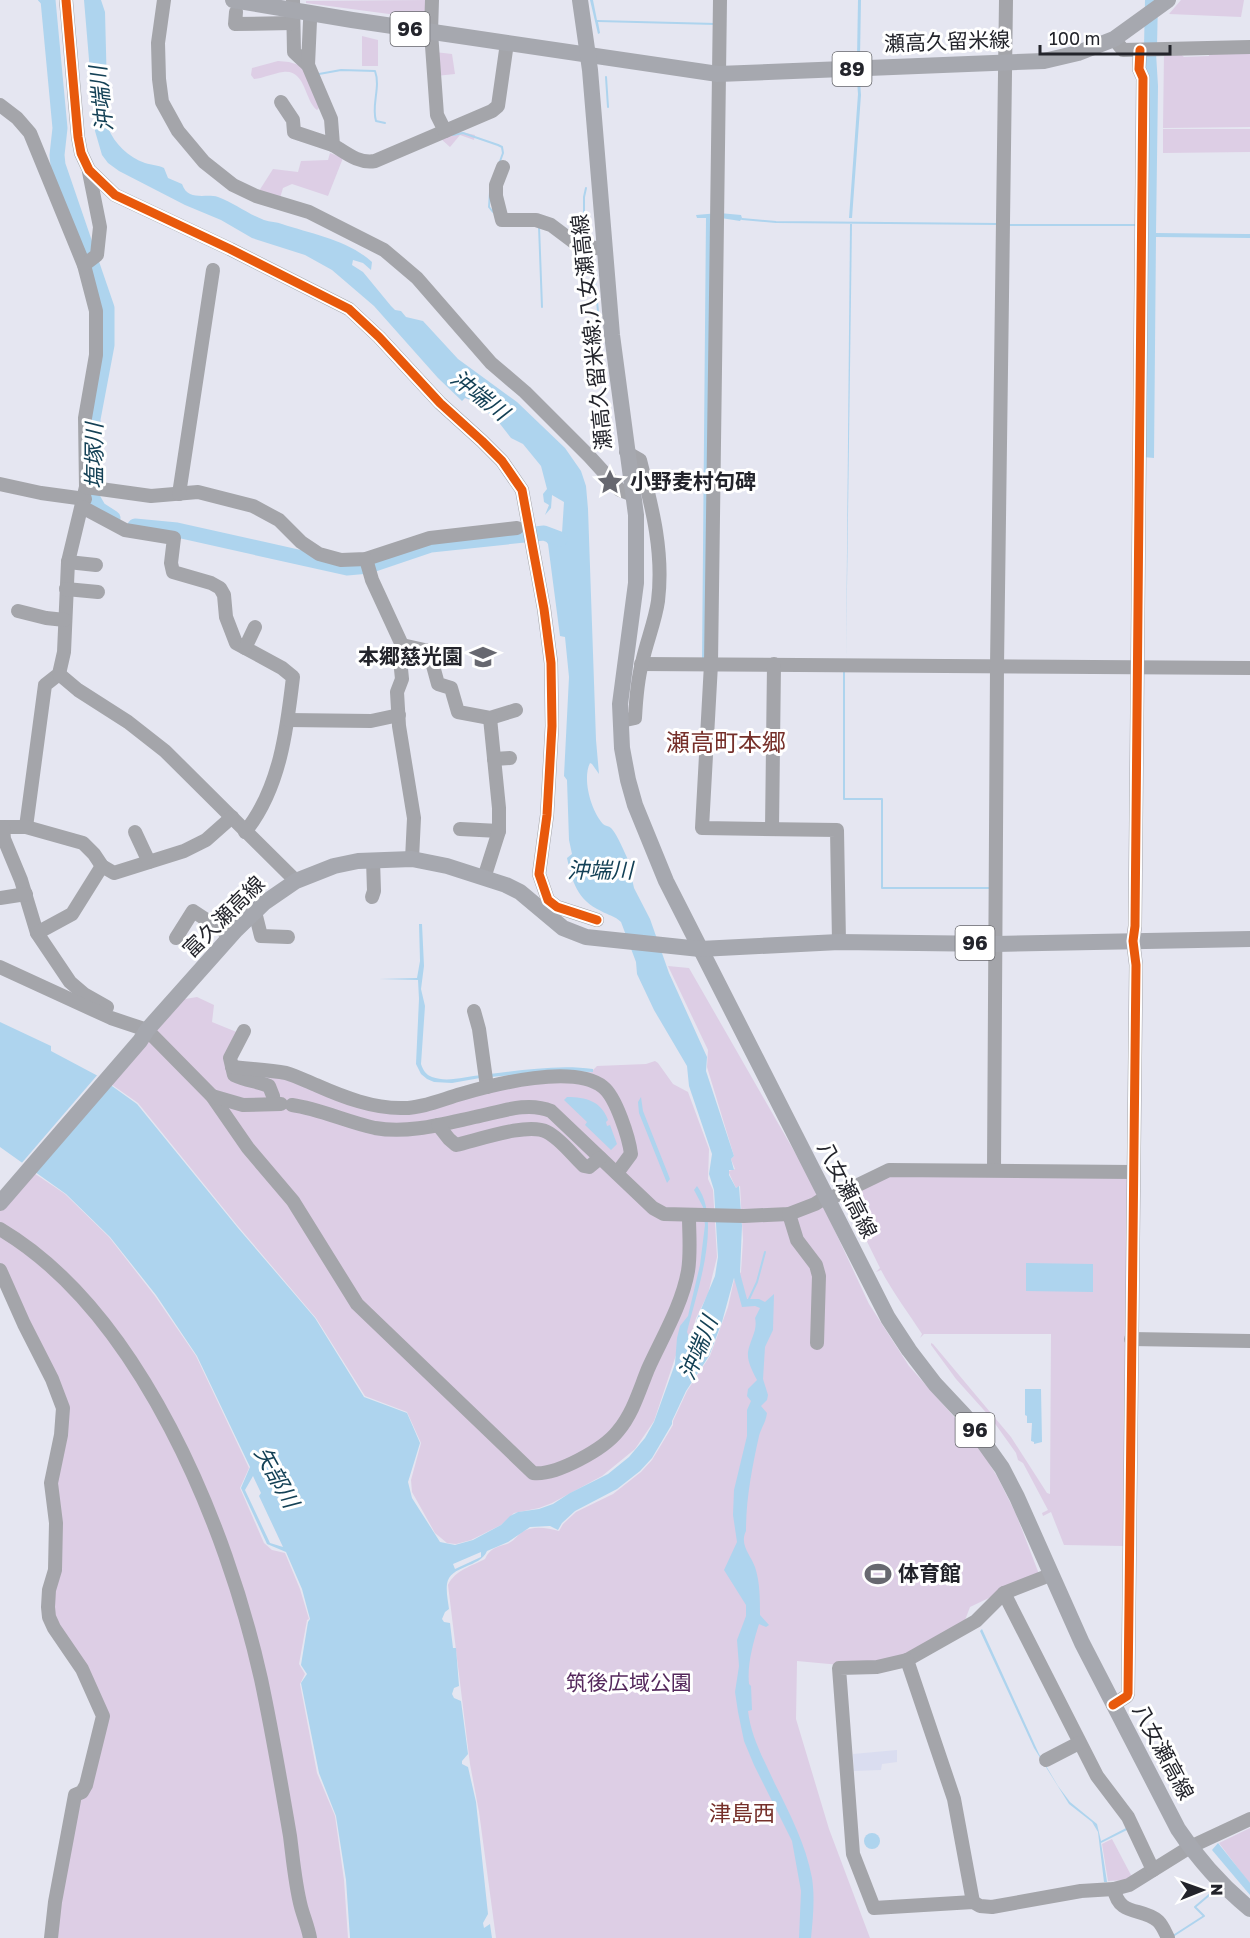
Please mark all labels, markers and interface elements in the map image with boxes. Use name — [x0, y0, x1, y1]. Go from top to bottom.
road number: 96 — [390, 12, 430, 46]
scale bar — [1040, 18, 1170, 56]
street label: 瀬高久留米線 — [884, 26, 1010, 56]
text: 100 m — [1049, 27, 1100, 49]
road number: 89 — [832, 52, 872, 86]
water label: 沖端川 — [83, 63, 117, 133]
street label: 瀬高久留米線;八女瀬高線 — [566, 213, 616, 451]
water label: 沖端川 — [446, 364, 516, 427]
water label: 塩塚川 — [80, 421, 107, 489]
place icon: 小野麦村句碑 — [595, 467, 625, 497]
place label: 小野麦村句碑 — [630, 468, 756, 494]
school or university icon: 本郷慈光園 — [468, 642, 498, 672]
place label: 本郷慈光園 — [358, 643, 463, 669]
district label: 瀬高町本郷 — [666, 727, 786, 756]
water label: 沖端川 — [567, 856, 635, 883]
street label: 富久瀬高線 — [177, 870, 270, 963]
road number: 96 — [956, 926, 994, 960]
street label: 八女瀬高線 — [812, 1137, 883, 1242]
water label: 沖端川 — [673, 1310, 723, 1383]
road number: 96 — [956, 1413, 994, 1447]
water label: 矢部川 — [250, 1441, 306, 1514]
sports icon: 体育館 — [863, 1559, 893, 1589]
place label: 体育館 — [898, 1560, 961, 1586]
park label: 筑後広域公園 — [566, 1669, 692, 1695]
street label: 八女瀬高線 — [1128, 1699, 1200, 1804]
district label: 津島西 — [709, 1799, 775, 1826]
north arrow — [1172, 1860, 1232, 1920]
text: N — [1207, 1883, 1227, 1896]

